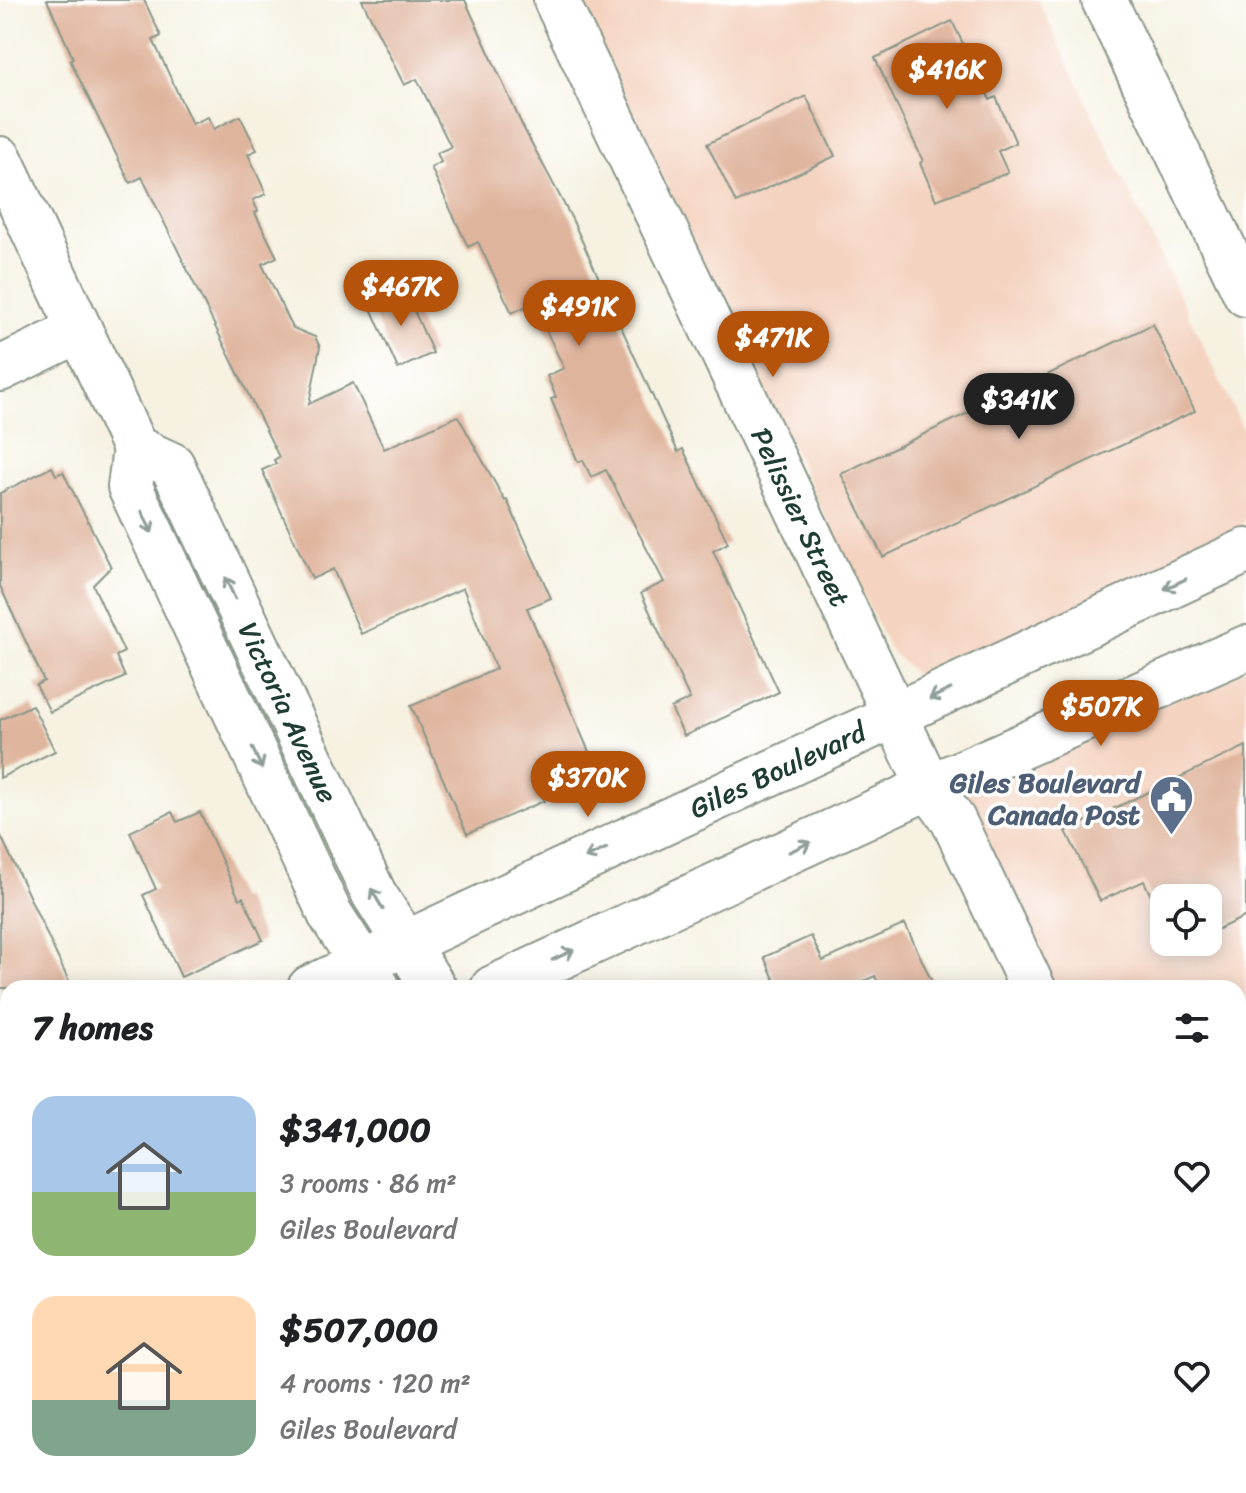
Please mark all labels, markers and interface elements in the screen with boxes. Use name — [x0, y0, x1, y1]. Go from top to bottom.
pin: $416K — [891, 43, 1003, 111]
text: $416K — [909, 46, 985, 92]
pin: $467K — [345, 260, 457, 328]
text: $467K — [361, 263, 441, 309]
pin: $491K — [523, 280, 635, 348]
text: $491K — [541, 283, 617, 329]
pin: $471K — [717, 311, 829, 379]
text: $471K — [735, 314, 811, 360]
pin: $341K — [963, 373, 1075, 441]
text: $341K — [982, 376, 1056, 422]
street label: Pelissier Street — [737, 419, 864, 615]
one-way arrow — [140, 510, 155, 534]
one-way arrow — [222, 576, 237, 600]
one-way arrow — [1163, 577, 1187, 592]
street label: Victoria Avenue — [224, 613, 352, 811]
pin: $507K — [1045, 680, 1157, 748]
text: $507K — [1061, 683, 1141, 729]
one-way arrow — [928, 687, 952, 702]
street label: Giles Boulevard — [681, 707, 876, 833]
one-way arrow — [250, 745, 265, 769]
pin: $370K — [532, 751, 644, 819]
text: $370K — [549, 754, 627, 800]
place label: Giles Boulevard Canada Post — [950, 758, 1142, 839]
public building icon: Giles Boulevard Canada Post — [1147, 774, 1195, 837]
one-way arrow — [787, 839, 811, 854]
one-way arrow — [584, 846, 608, 861]
map controls — [1150, 884, 1222, 956]
button: locate — [1150, 884, 1222, 956]
one-way arrow — [369, 888, 385, 911]
one-way arrow — [551, 947, 575, 962]
text: 7 homes — [32, 998, 153, 1058]
icon: filters — [1170, 1006, 1214, 1050]
text: $341,000 — [280, 1100, 431, 1160]
icon: home — [96, 1128, 192, 1224]
icon: heart — [1170, 1154, 1214, 1198]
text: 3 rooms · 86 m² — [280, 1160, 457, 1206]
text: Giles Boulevard — [280, 1206, 457, 1252]
text: $507,000 — [280, 1300, 438, 1360]
icon: home — [96, 1328, 192, 1424]
icon: heart — [1170, 1354, 1214, 1398]
text: 4 rooms · 120 m² — [280, 1360, 471, 1406]
text: Giles Boulevard — [280, 1406, 457, 1452]

